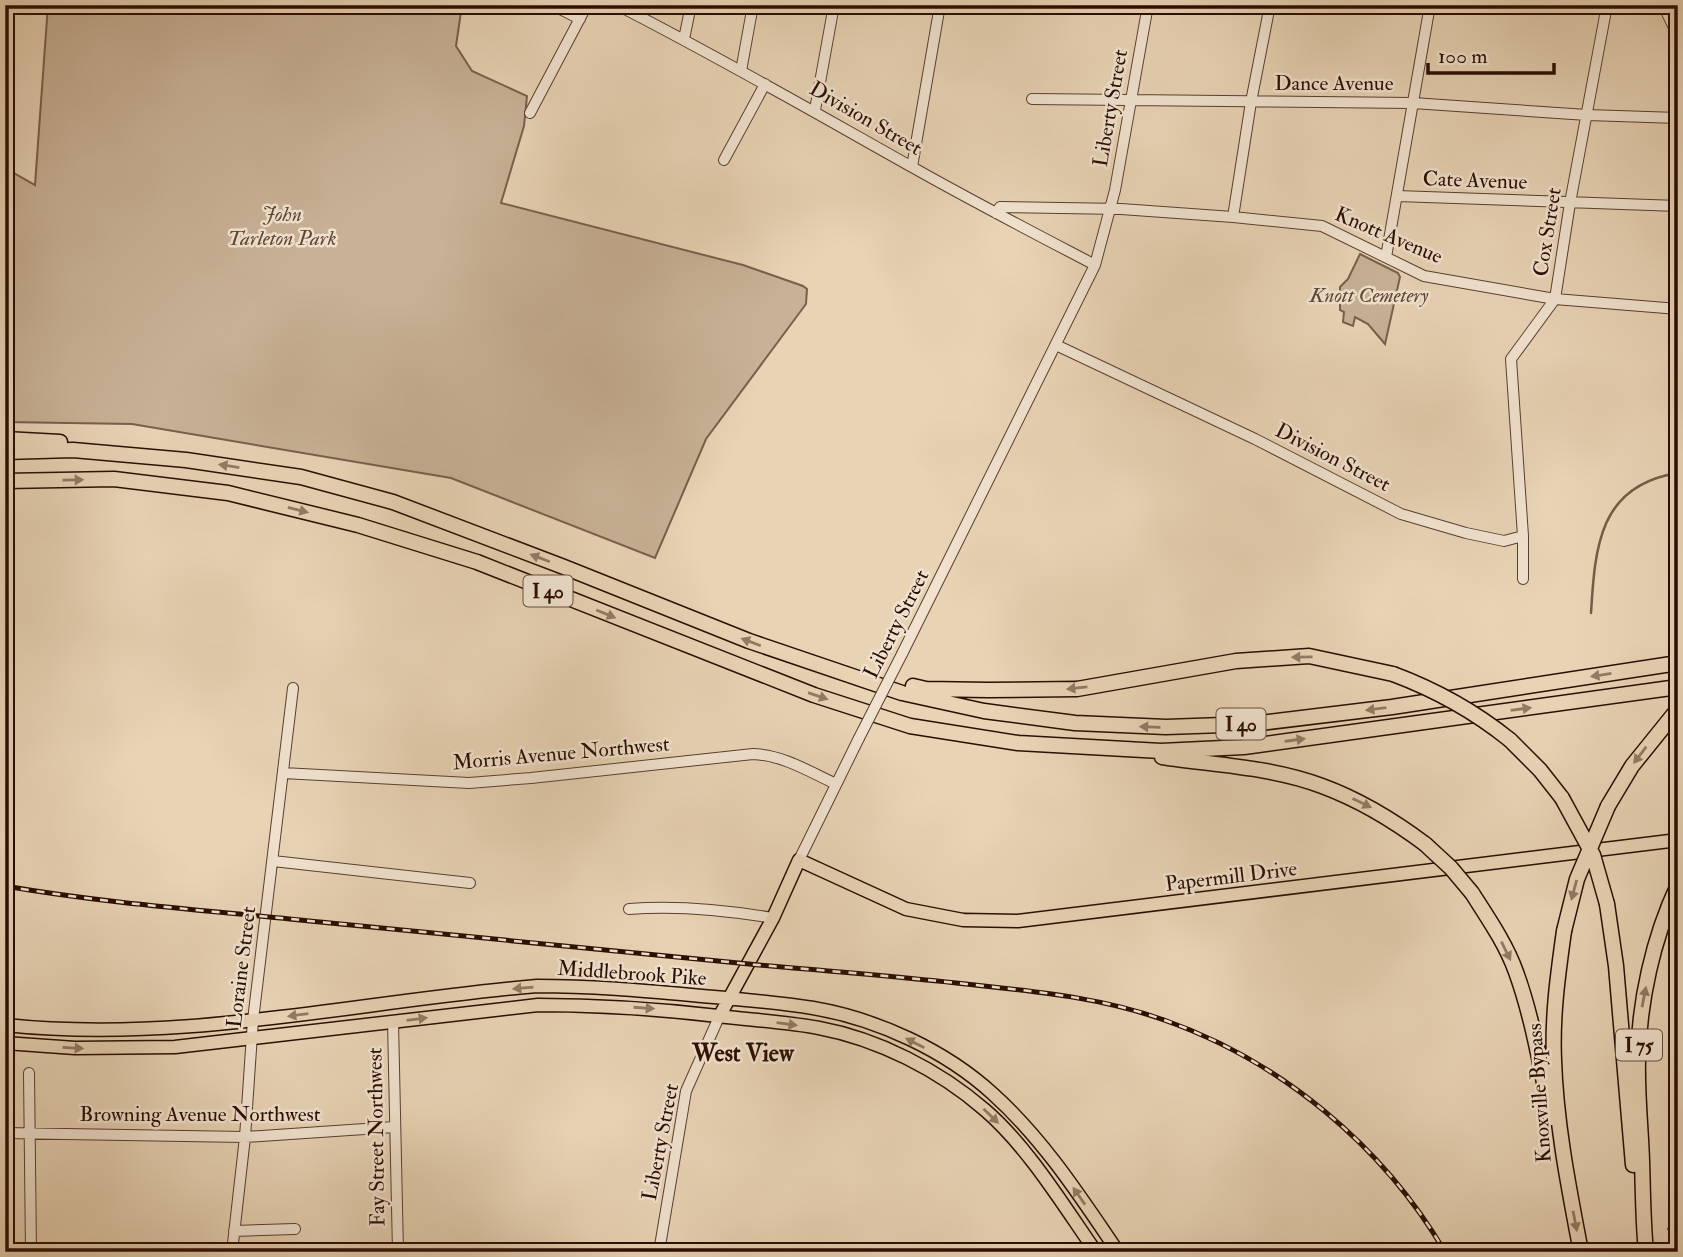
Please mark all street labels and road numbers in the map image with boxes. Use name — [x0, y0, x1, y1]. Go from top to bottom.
street label: Liberty Street — [1087, 47, 1134, 169]
street label: Dance Avenue — [1275, 70, 1394, 97]
street label: Division Street — [804, 75, 927, 162]
street label: Cate Avenue — [1422, 165, 1528, 196]
street label: Cox Street — [1527, 186, 1568, 278]
street label: Knott Avenue — [1331, 201, 1447, 270]
street label: Division Street — [1271, 417, 1395, 498]
street label: Liberty Street — [857, 565, 936, 683]
road number: I 40 — [524, 576, 572, 606]
road number: I 40 — [1216, 708, 1266, 740]
street label: Morris Avenue Northwest — [452, 731, 671, 776]
street label: Papermill Drive — [1164, 855, 1299, 898]
street label: Loraine Street — [221, 905, 262, 1029]
street label: Middlebrook Pike — [556, 955, 708, 992]
street label: Knoxville Bypass — [1521, 1022, 1558, 1164]
road number: I 75 — [1616, 1030, 1662, 1060]
street label: Fay Street Northwest — [361, 1047, 392, 1227]
street label: Liberty Street — [636, 1081, 685, 1203]
street label: Browning Avenue Northwest — [80, 1101, 321, 1128]

